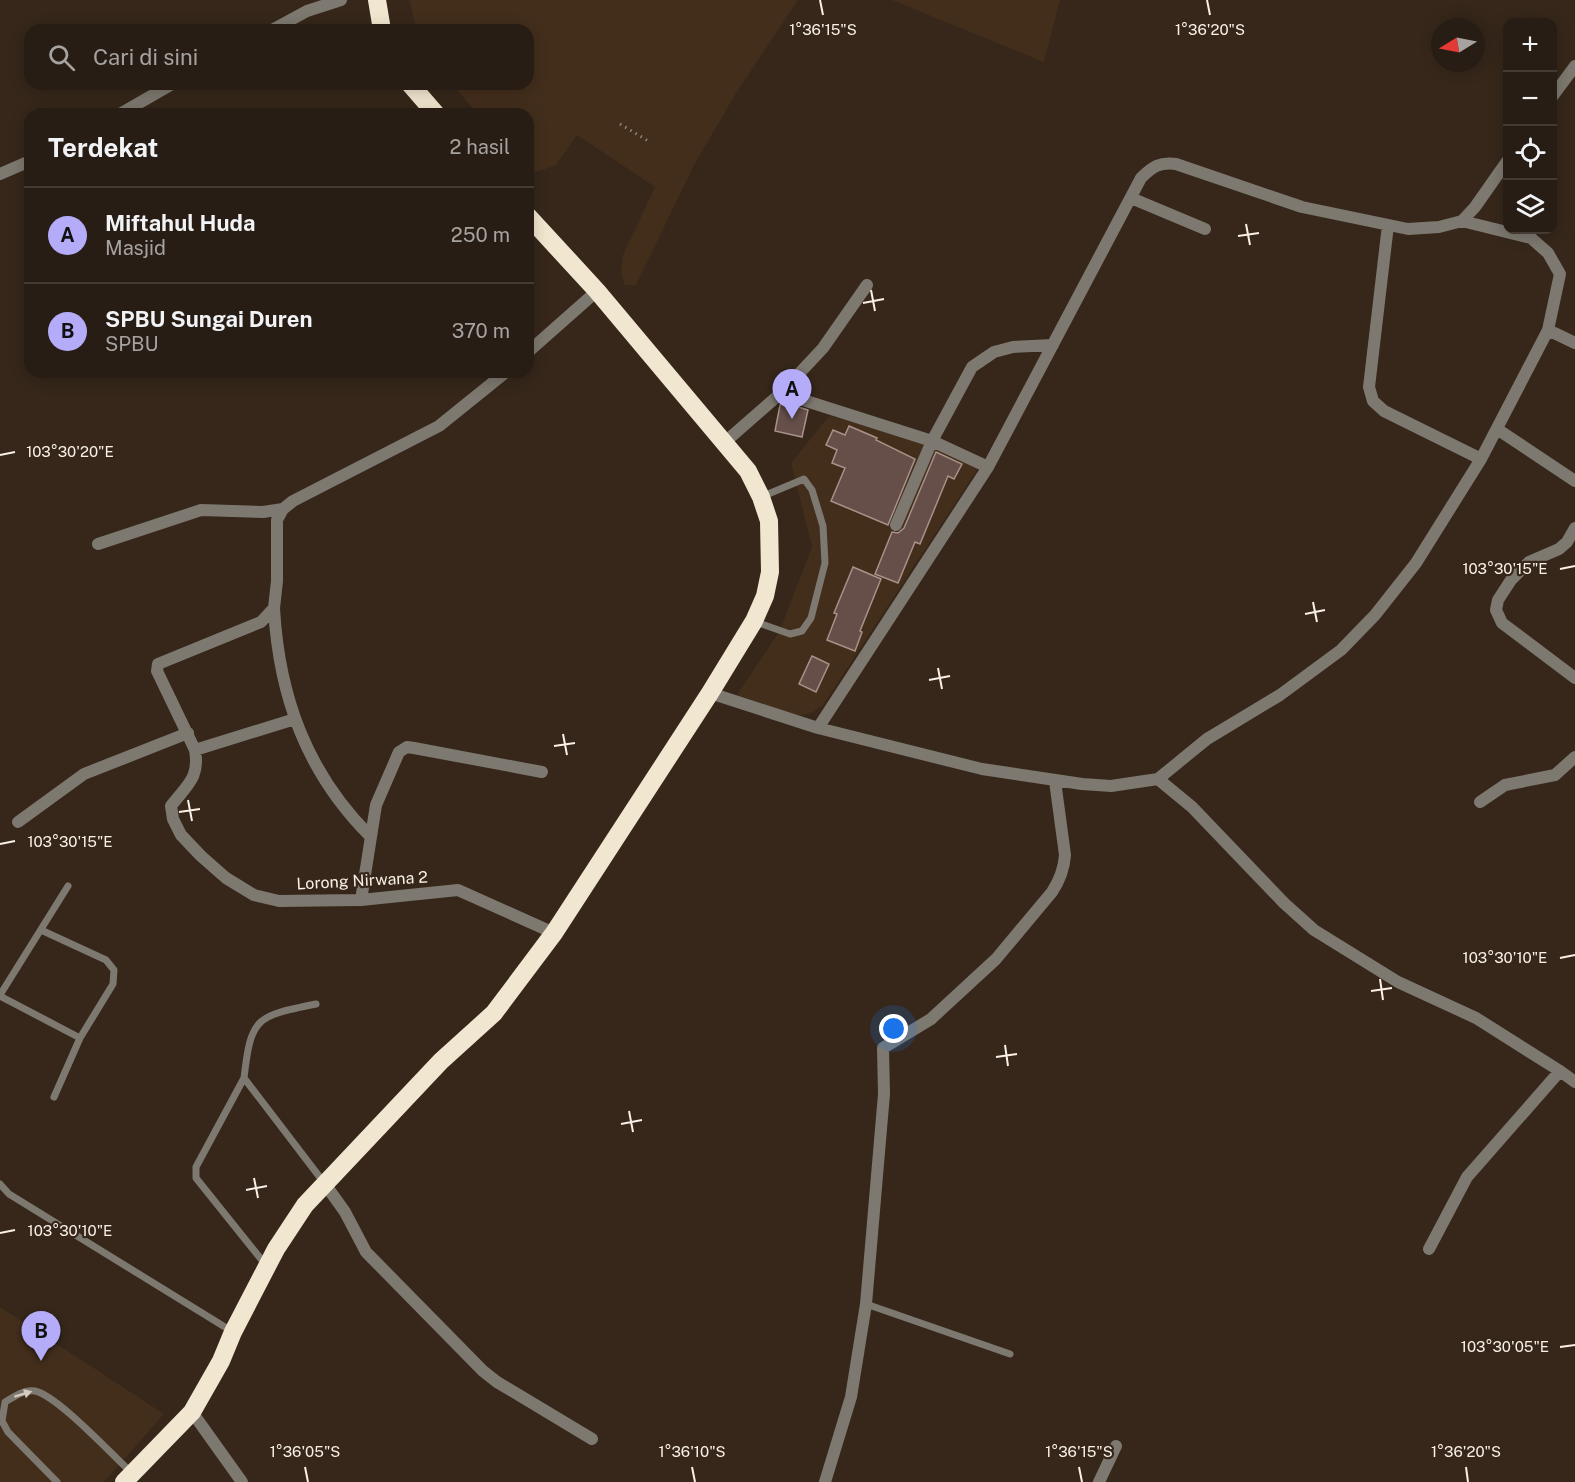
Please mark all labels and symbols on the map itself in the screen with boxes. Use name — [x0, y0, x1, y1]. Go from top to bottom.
north arrow — [1431, 18, 1485, 72]
text: 1°36'15"S — [789, 21, 857, 38]
text: 1°36'20"S — [1175, 21, 1245, 38]
pin: A — [772, 370, 812, 419]
text: 103°30'20"E — [26, 443, 114, 460]
text: 103°30'15"E — [1462, 560, 1548, 577]
text: 103°30'15"E — [27, 833, 113, 850]
street label: Lorong Nirwana 2 — [296, 868, 428, 893]
text: 103°30'10"E — [1463, 949, 1547, 966]
your location — [879, 1014, 908, 1043]
text: 103°30'10"E — [28, 1222, 112, 1239]
pin: B — [22, 1312, 60, 1361]
text: 103°30'05"E — [1461, 1338, 1549, 1355]
one-way arrow — [14, 1389, 32, 1399]
text: 1°36'05"S — [270, 1443, 340, 1460]
text: 1°36'10"S — [658, 1443, 726, 1460]
text: 1°36'15"S — [1045, 1443, 1113, 1460]
text: 1°36'20"S — [1431, 1443, 1501, 1460]

